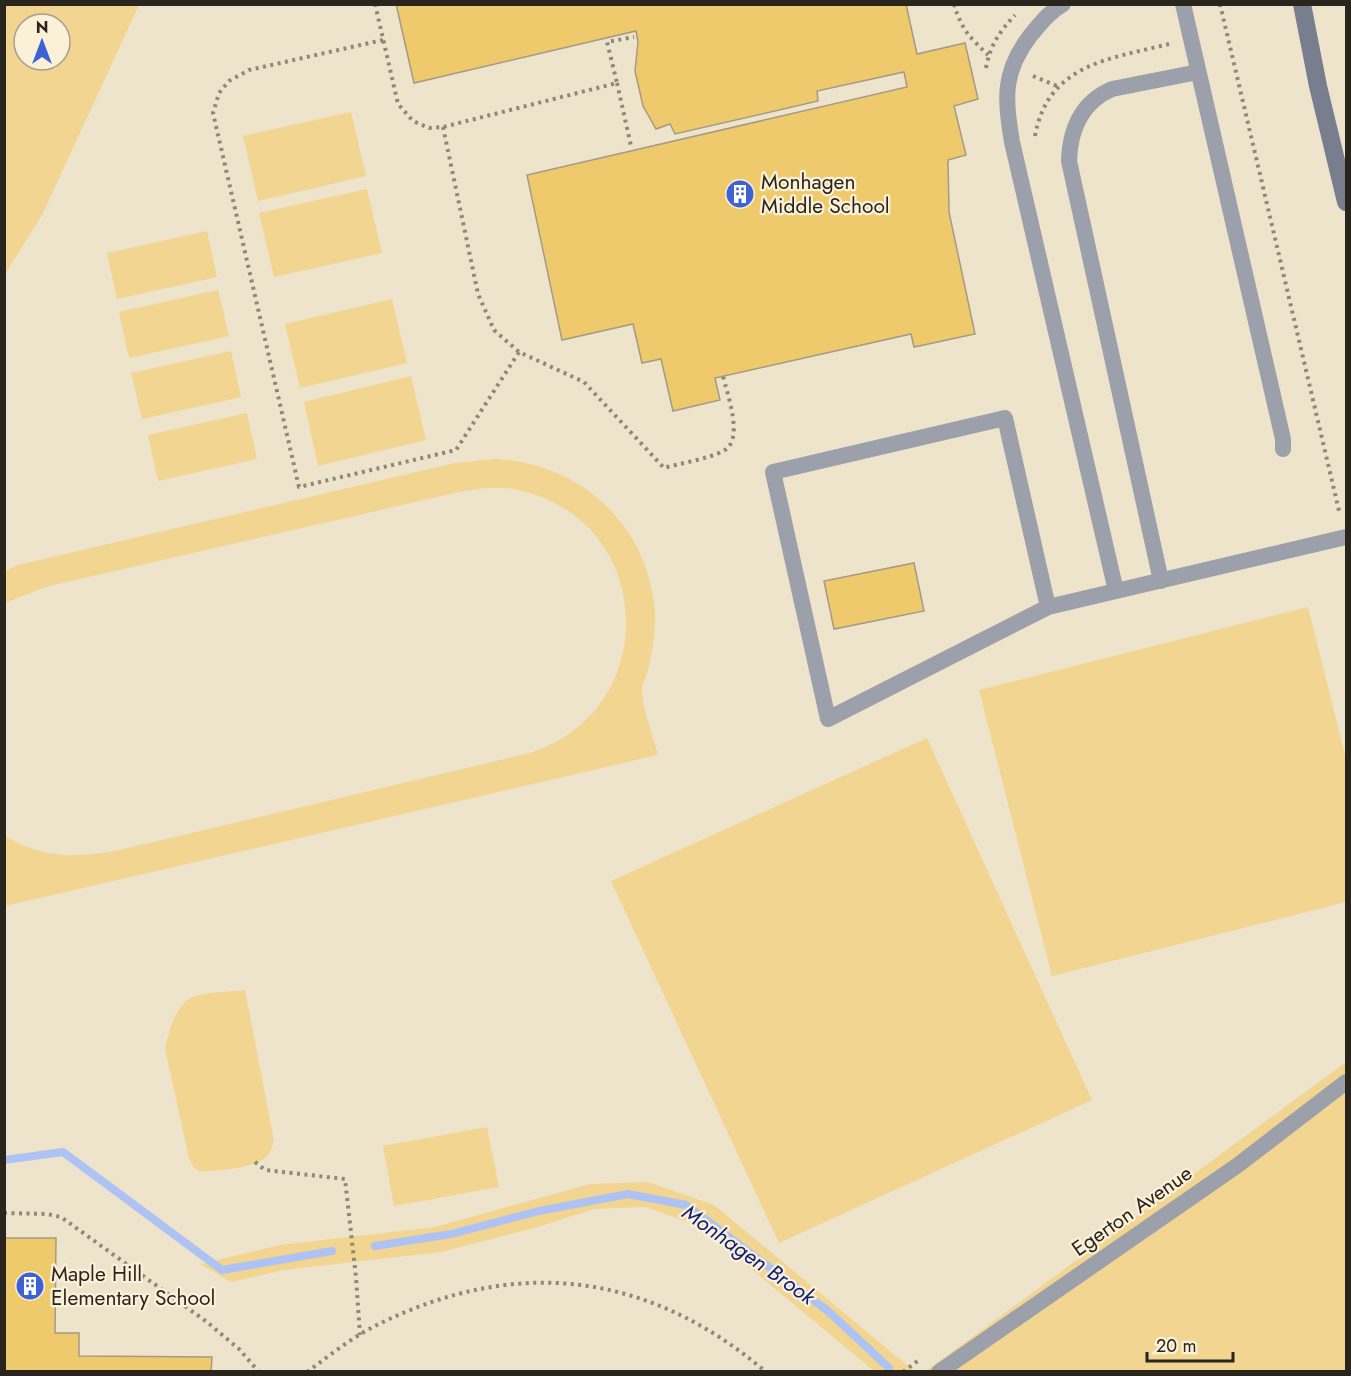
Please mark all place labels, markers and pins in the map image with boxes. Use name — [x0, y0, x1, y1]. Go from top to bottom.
place label: Monhagen Middle School — [761, 167, 890, 221]
building icon: Monhagen Middle School — [724, 178, 756, 210]
place label: Maple Hill Elementary School — [51, 1259, 215, 1313]
building icon: Maple Hill Elementary School — [14, 1270, 46, 1302]

